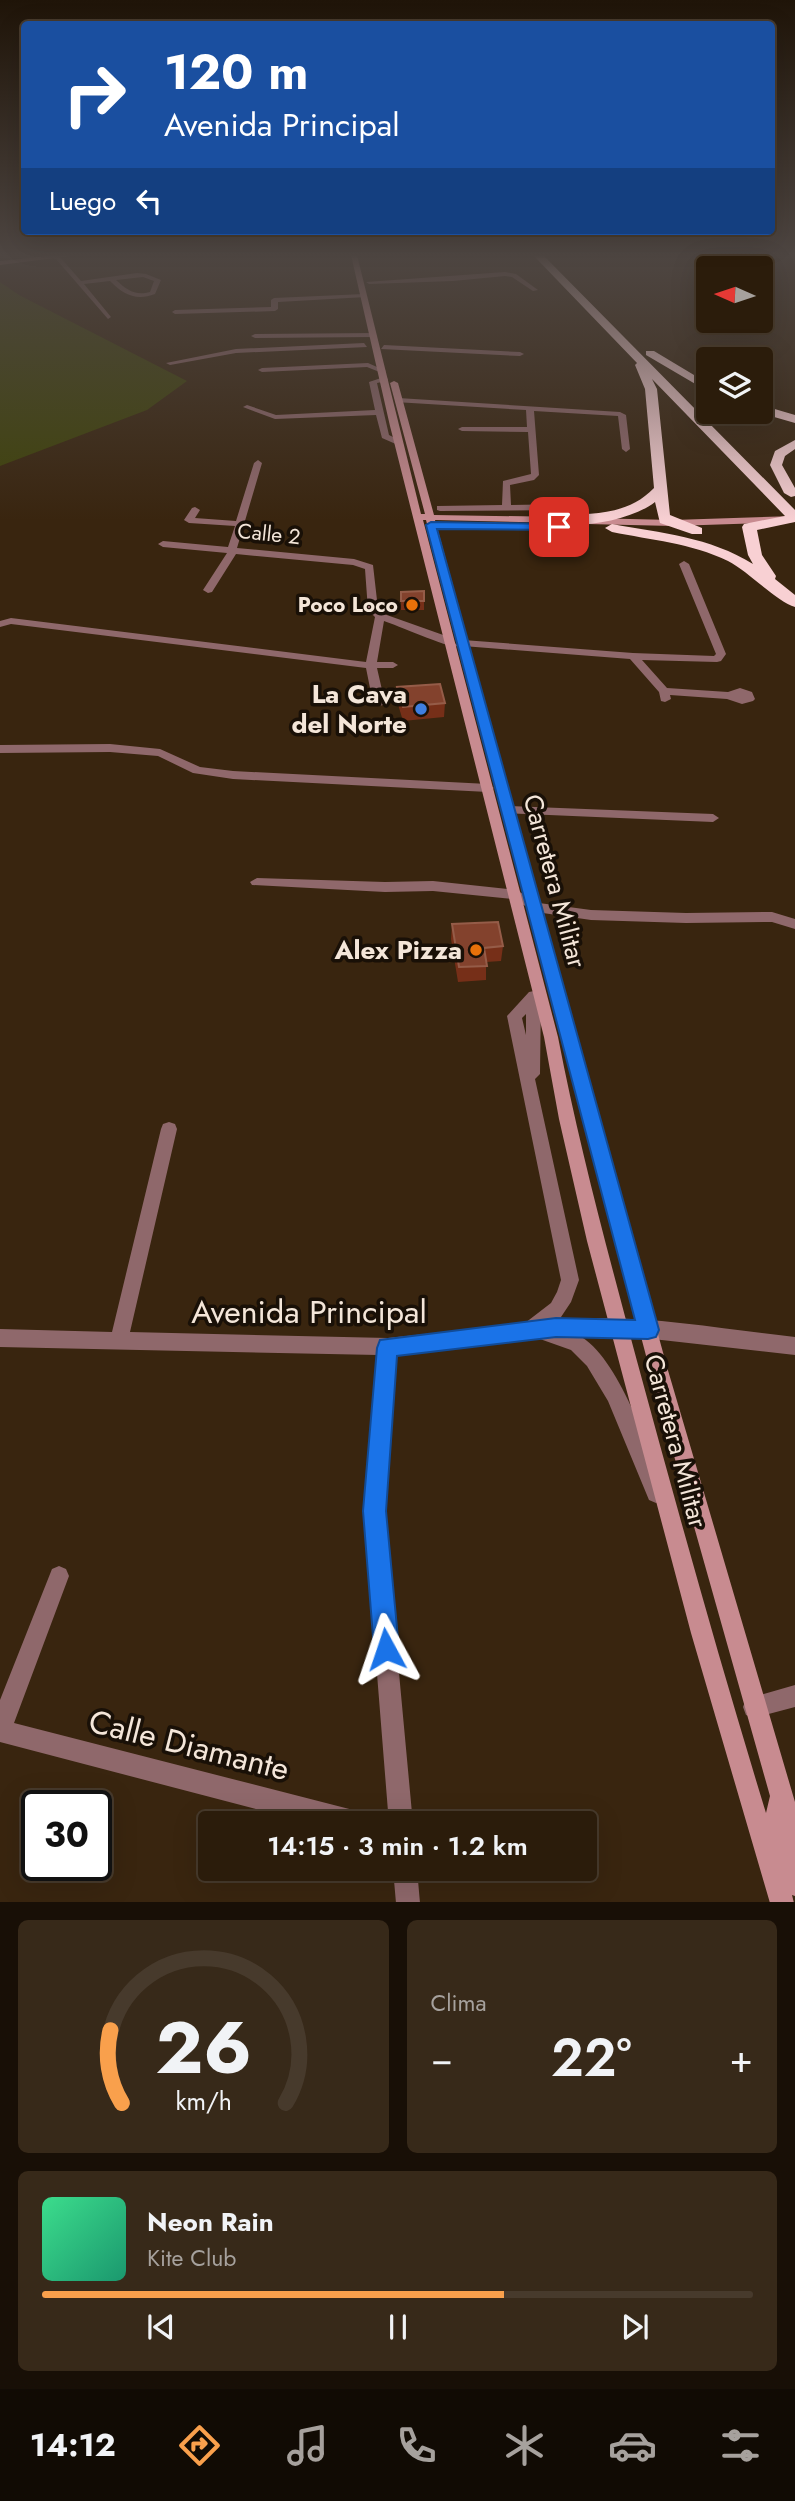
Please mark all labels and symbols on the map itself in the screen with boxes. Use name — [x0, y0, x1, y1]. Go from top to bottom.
north arrow — [696, 256, 774, 332]
pin — [529, 497, 589, 557]
street label: Calle 2 — [236, 516, 302, 552]
place label: Poco Loco — [298, 590, 398, 620]
marker: Poco Loco — [404, 597, 420, 613]
place label: La Cava del Norte — [291, 675, 407, 743]
marker: La Cava del Norte — [413, 701, 429, 717]
street label: Carretera Militar — [514, 790, 596, 972]
place label: Alex Pizza — [333, 931, 462, 969]
marker: Alex Pizza — [468, 942, 484, 958]
street label: Avenida Principal — [191, 1289, 427, 1335]
street label: Carretera Militar — [635, 1350, 717, 1532]
position arrow — [349, 1612, 423, 1686]
street label: Calle Diamante — [84, 1698, 294, 1792]
speed limit sign: 30 — [21, 1790, 112, 1881]

